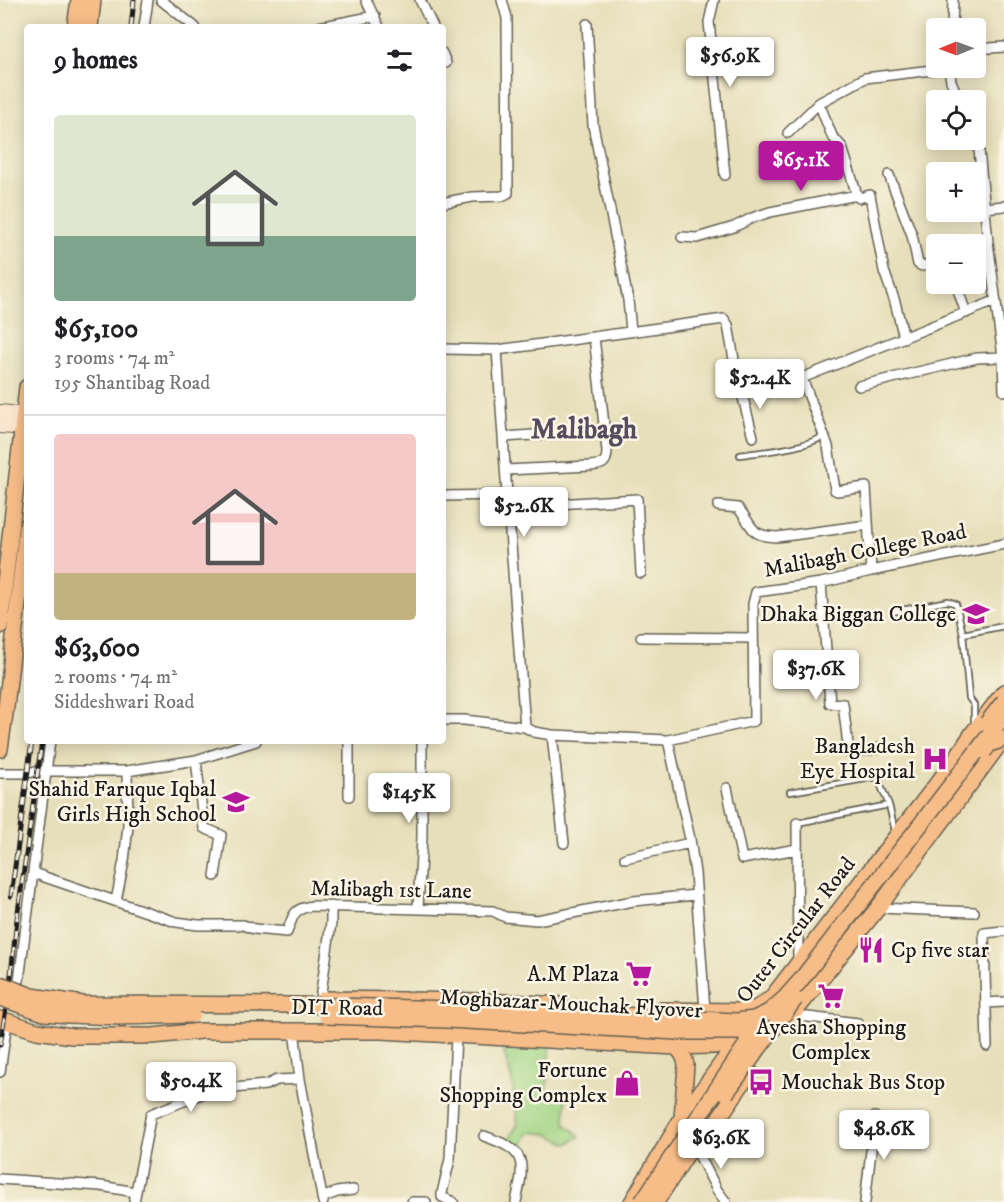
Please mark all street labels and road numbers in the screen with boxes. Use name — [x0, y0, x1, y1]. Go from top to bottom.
street label: Malibagh College Road — [761, 518, 969, 584]
street label: Outer Circular Road — [731, 852, 861, 1008]
street label: Malibagh 1st Lane — [310, 875, 472, 905]
street label: Moghbazar-Mouchak Flyover — [439, 984, 704, 1024]
street label: DIT Road — [291, 994, 383, 1022]

